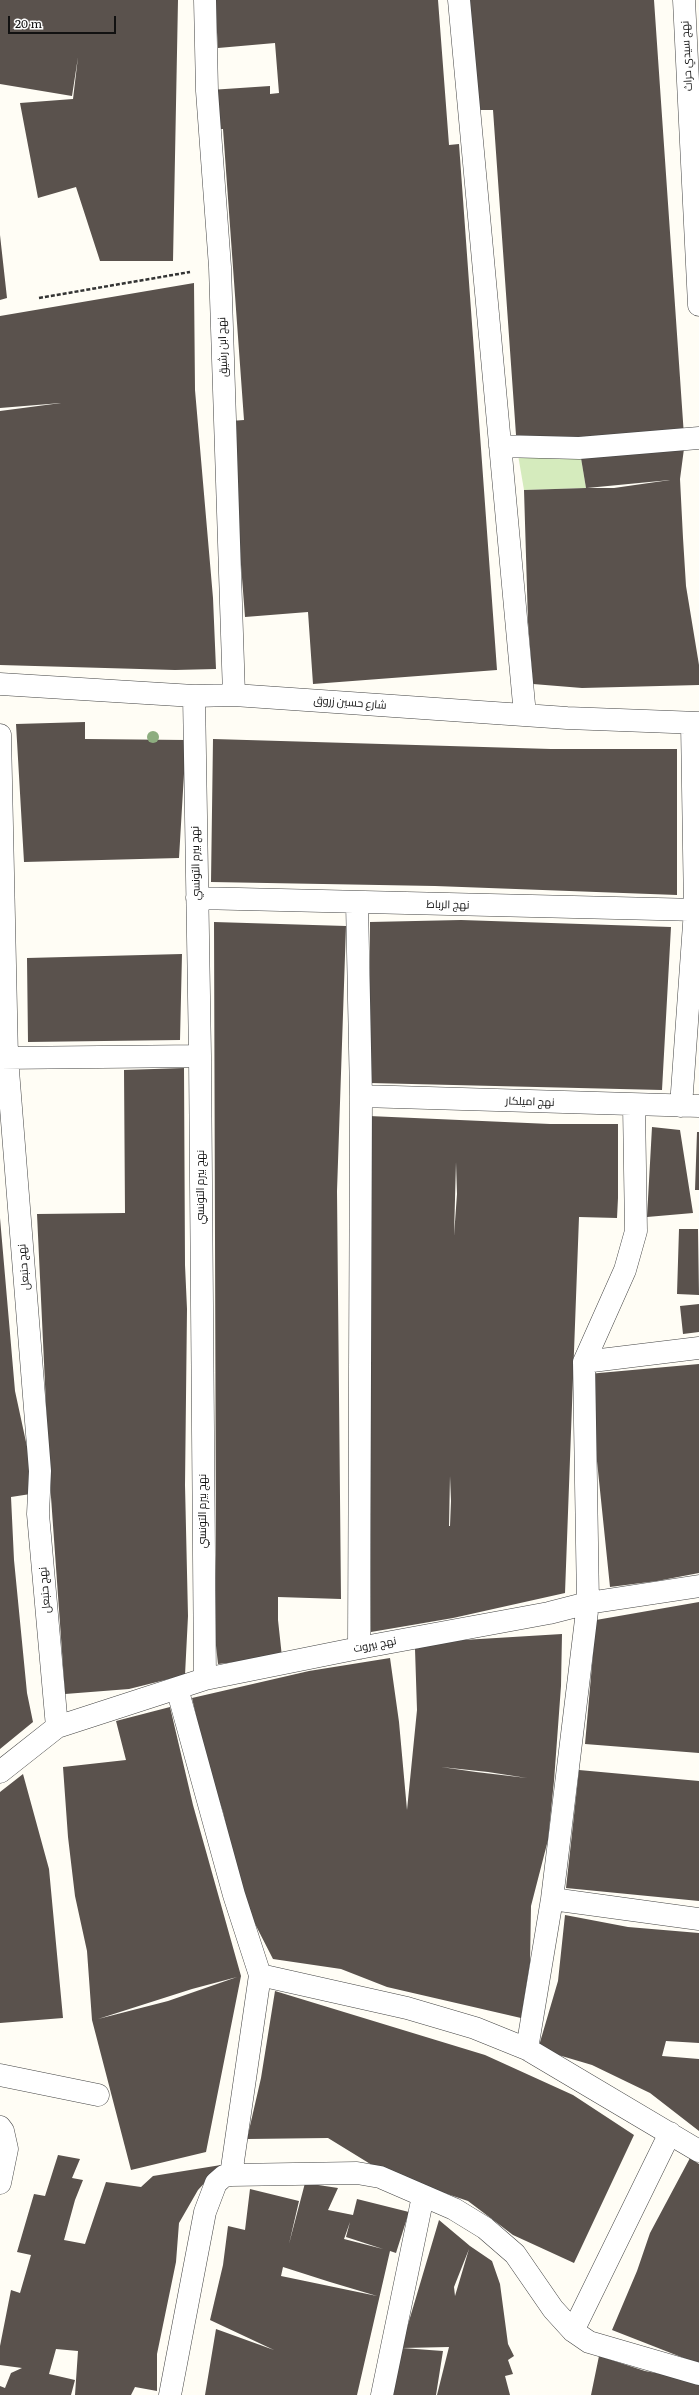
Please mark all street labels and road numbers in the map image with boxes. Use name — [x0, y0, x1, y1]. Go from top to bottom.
street label: نهج سيدي حراث — [679, 20, 695, 92]
street label: نهج ابن رشيق — [215, 317, 231, 377]
street label: شارع حسين زروق — [313, 694, 387, 712]
street label: نهج بيرم التونسي — [189, 826, 203, 900]
street label: نهج الرباط — [426, 898, 470, 912]
street label: نهج اميلكار — [505, 1095, 555, 1109]
street label: نهج بيرم التونسي — [194, 1150, 208, 1224]
street label: نهج حنبعل — [15, 1243, 33, 1291]
street label: نهج بيرم التونسي — [196, 1474, 210, 1548]
street label: نهج حنبعل — [36, 1566, 54, 1614]
street label: نهج بيروت — [352, 1634, 398, 1656]

